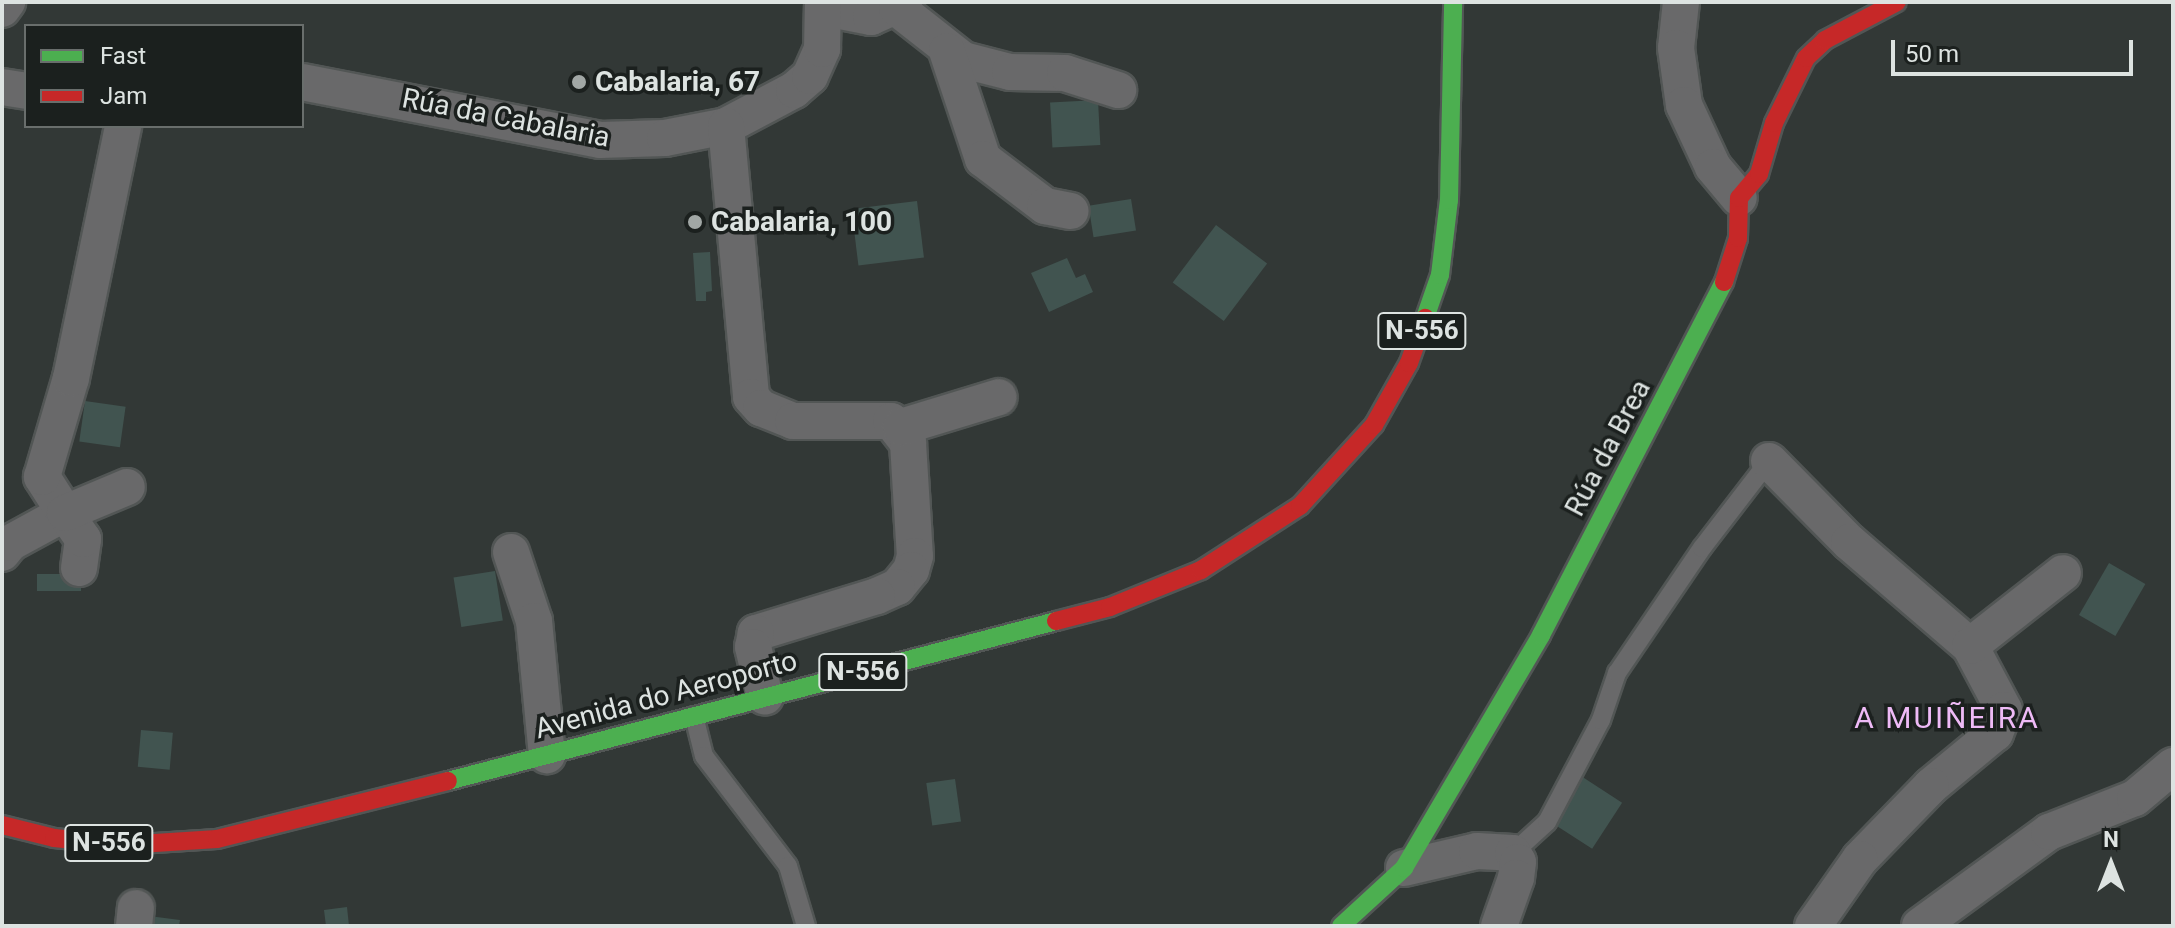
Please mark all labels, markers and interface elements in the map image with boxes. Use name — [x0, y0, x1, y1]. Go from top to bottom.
legend — [24, 24, 304, 128]
scale bar — [1895, 24, 2137, 74]
text: 50 m — [1905, 40, 1959, 68]
text: Fast — [100, 42, 146, 70]
place label: Cabalaria, 67 — [595, 65, 760, 99]
marker: Cabalaria, 67 — [570, 73, 588, 91]
street label: Rúa da Cabalaria — [399, 81, 613, 155]
text: Jam — [100, 82, 147, 110]
place label: Cabalaria, 100 — [711, 205, 892, 239]
marker: Cabalaria, 100 — [686, 213, 704, 231]
road number: N-556 — [1376, 309, 1468, 353]
street label: Rúa da Brea — [1558, 374, 1658, 522]
street label: Avenida do Aeroporto — [531, 644, 801, 746]
road number: N-556 — [817, 650, 909, 694]
district label: A MUIÑEIRA — [1854, 700, 2040, 736]
road number: N-556 — [63, 821, 155, 865]
north arrow — [2071, 824, 2151, 904]
text: N — [2103, 827, 2119, 852]

